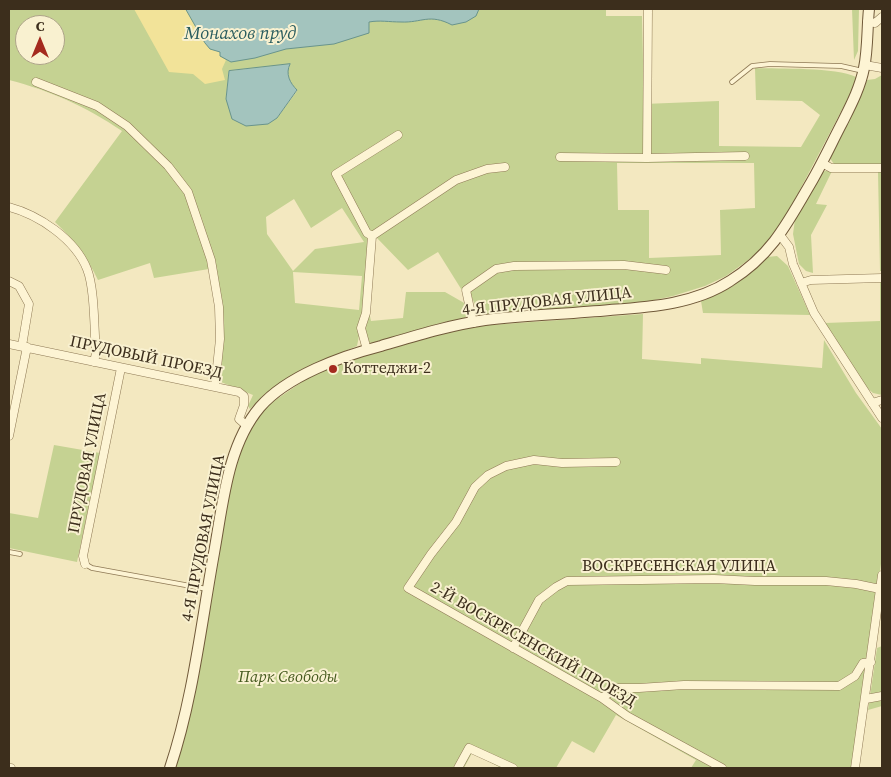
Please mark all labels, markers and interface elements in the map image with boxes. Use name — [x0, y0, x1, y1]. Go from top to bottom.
north arrow — [15, 15, 65, 65]
text: С — [36, 16, 44, 36]
water label: Монахов пруд — [184, 23, 296, 45]
street label: 4-Я ПРУДОВАЯ УЛИЦА — [461, 284, 633, 320]
street label: ПРУДОВЫЙ ПРОЕЗД — [68, 332, 224, 384]
place label: Коттеджи-2 — [343, 359, 431, 379]
marker: Коттеджи-2 — [327, 363, 339, 375]
street label: ПРУДОВАЯ УЛИЦА — [65, 391, 111, 535]
street label: 4-Я ПРУДОВАЯ УЛИЦА — [178, 453, 230, 623]
street label: ВОСКРЕСЕНСКАЯ УЛИЦА — [582, 557, 776, 577]
street label: 2-Й ВОСКРЕСЕНСКИЙ ПРОЕЗД — [427, 578, 639, 712]
park label: Парк Свободы — [238, 668, 338, 688]

